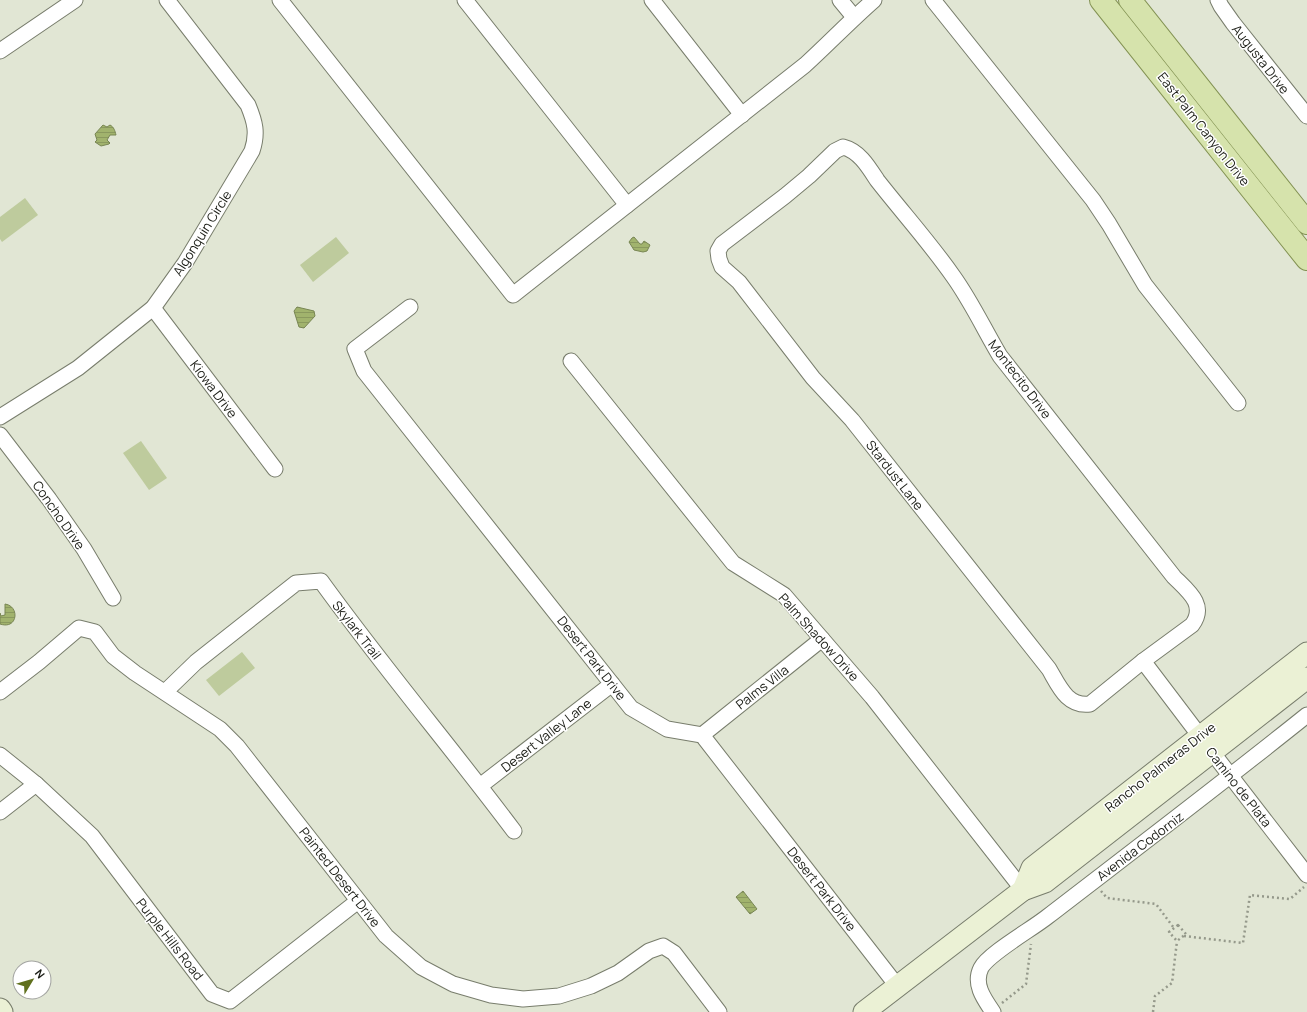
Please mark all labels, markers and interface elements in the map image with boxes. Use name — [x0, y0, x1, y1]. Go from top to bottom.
street label: Augusta Drive — [1228, 21, 1294, 98]
street label: East Palm Canyon Drive — [1154, 68, 1254, 190]
street label: Algonquin Circle — [168, 186, 236, 279]
street label: Montecito Drive — [984, 336, 1056, 422]
street label: Kiowa Drive — [186, 356, 242, 422]
street label: Stardust Lane — [862, 436, 928, 514]
street label: Concho Drive — [29, 477, 90, 553]
street label: Palm Shadow Drive — [775, 589, 864, 685]
street label: Skylark Trail — [328, 597, 386, 663]
street label: Desert Park Drive — [553, 612, 631, 704]
street label: Palms Villa — [732, 661, 792, 713]
street label: Desert Valley Lane — [497, 694, 595, 776]
street label: Rancho Palmeras Drive — [1101, 718, 1220, 816]
street label: Camino de Plata — [1202, 743, 1276, 831]
street label: Avenida Codorniz — [1093, 807, 1187, 885]
street label: Painted Desert Drive — [295, 823, 385, 931]
street label: Desert Park Drive — [783, 843, 861, 935]
street label: Purple Hills Road — [132, 894, 208, 984]
north arrow — [12, 960, 52, 1000]
text: N — [32, 966, 49, 981]

